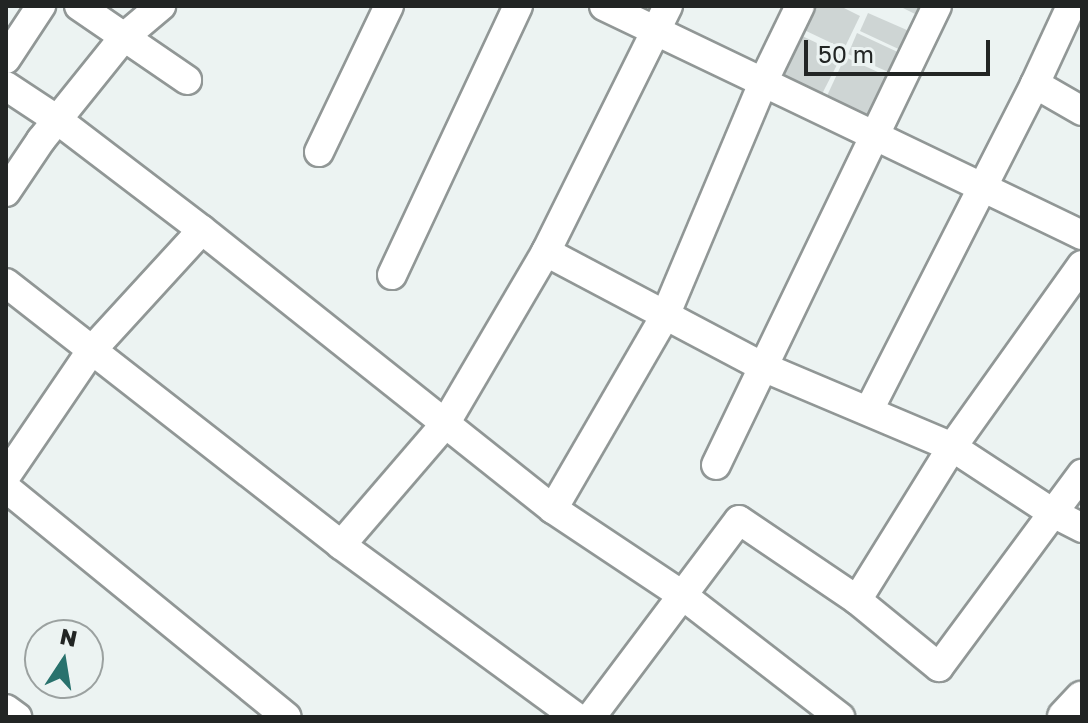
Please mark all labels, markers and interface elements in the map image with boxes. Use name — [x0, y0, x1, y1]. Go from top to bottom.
scale bar — [808, 24, 994, 74]
text: 50 m — [818, 39, 874, 68]
north arrow — [24, 619, 104, 699]
text: N — [58, 622, 80, 652]

